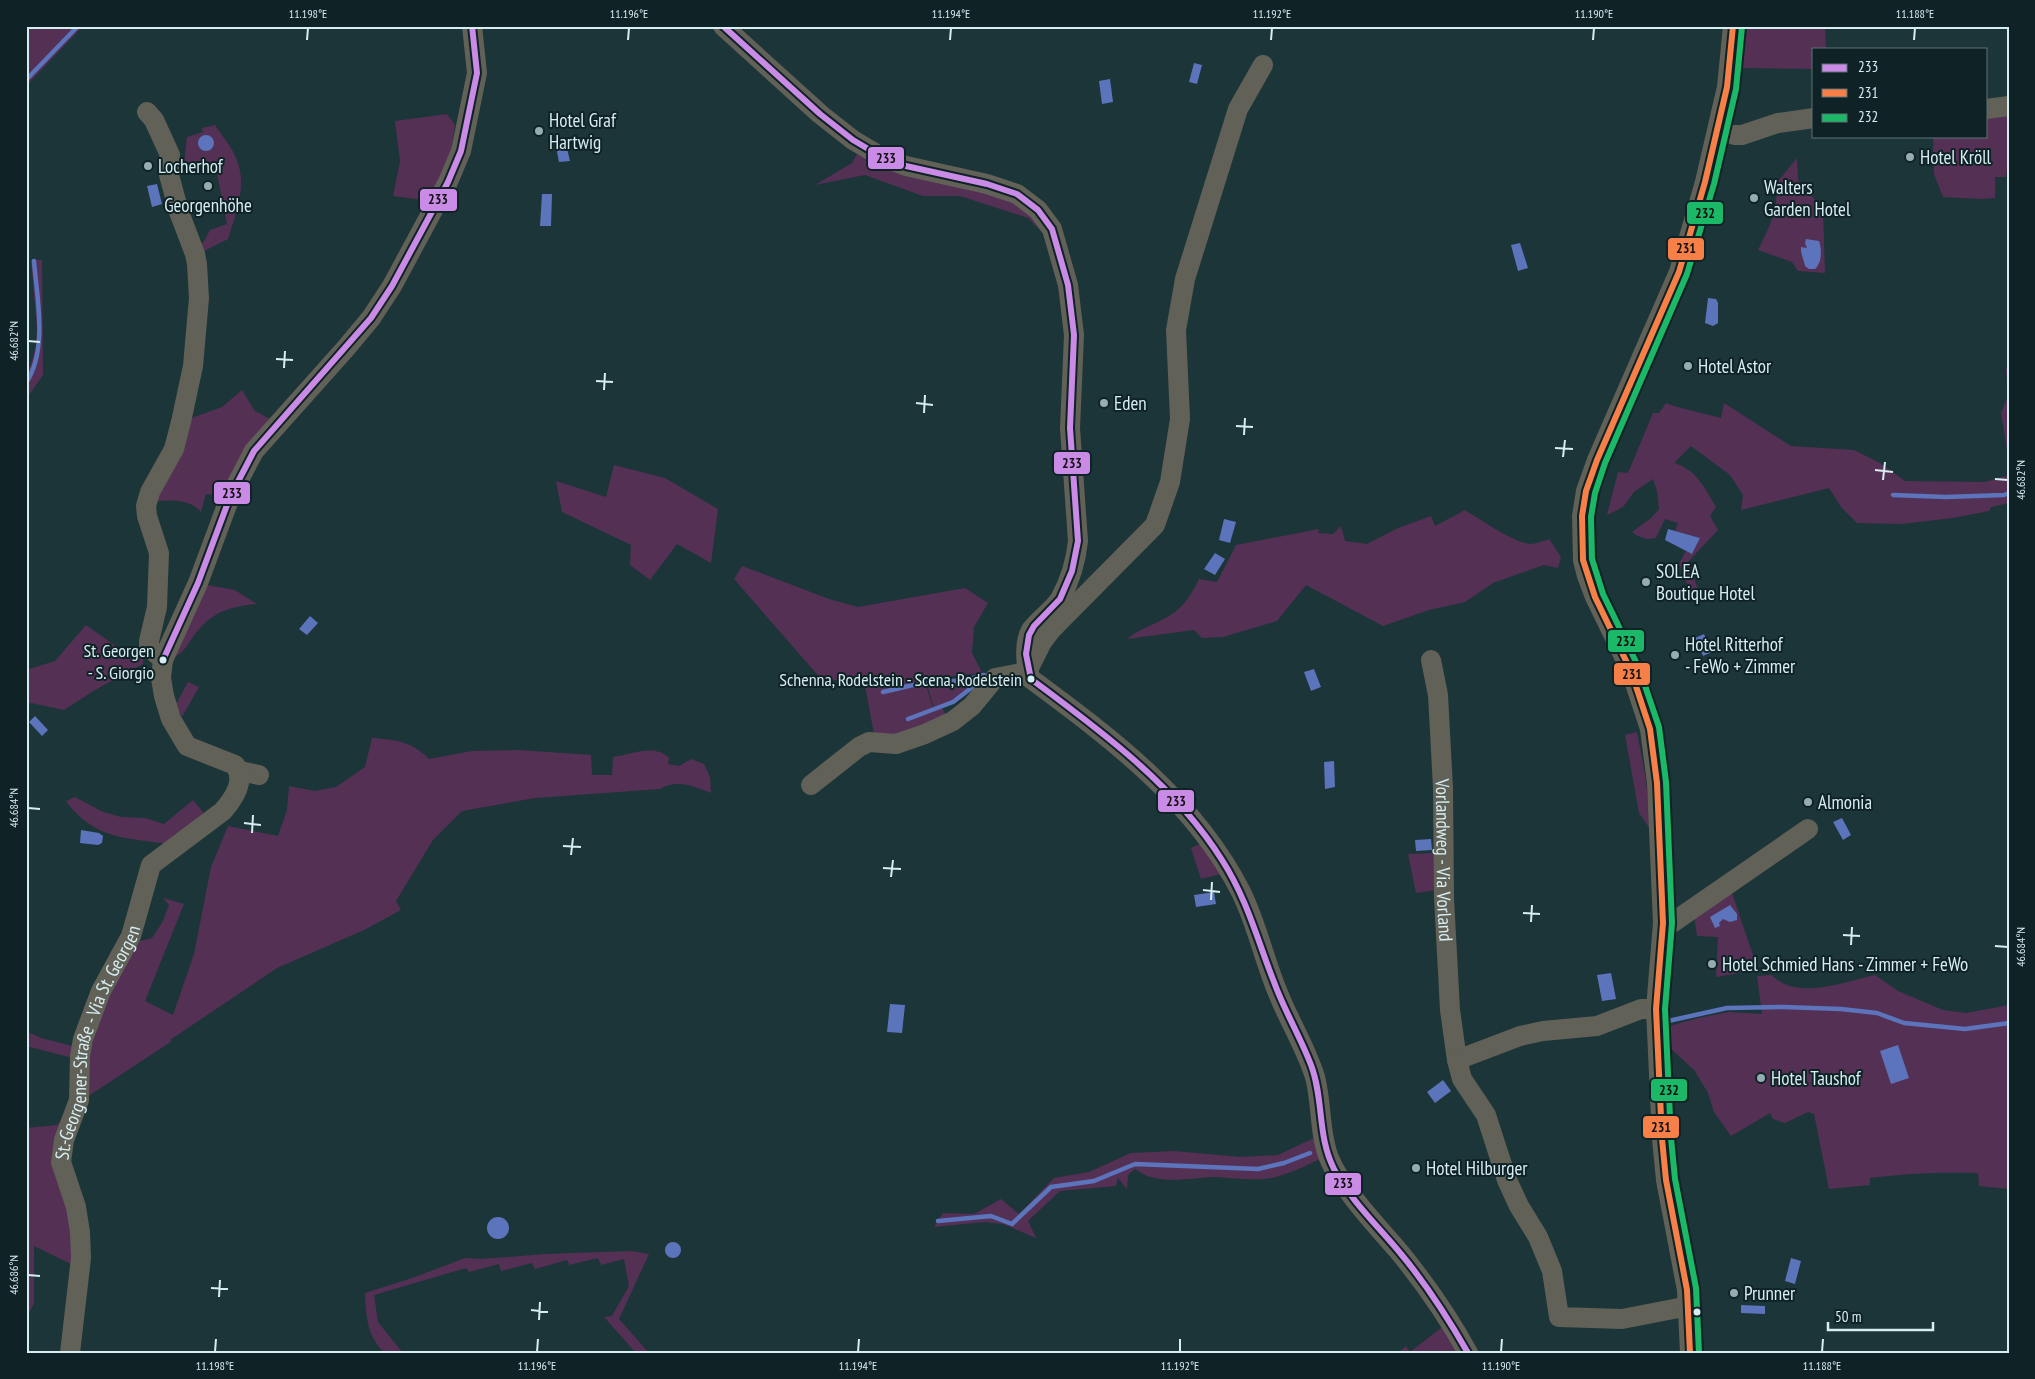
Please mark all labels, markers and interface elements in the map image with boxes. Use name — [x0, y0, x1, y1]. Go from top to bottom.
text: 11.198°E — [289, 6, 327, 21]
text: 11.196°E — [610, 6, 648, 21]
text: 11.194°E — [932, 6, 970, 21]
text: 11.192°E — [1253, 6, 1291, 21]
text: 11.190°E — [1575, 6, 1613, 21]
text: 11.188°E — [1896, 6, 1934, 21]
legend — [1812, 48, 1988, 138]
text: 233 — [1858, 57, 1878, 76]
text: 231 — [1858, 83, 1878, 102]
text: 232 — [1858, 107, 1878, 126]
place label: Hotel Graf Hartwig — [549, 108, 617, 154]
marker: Hotel Graf Hartwig — [533, 125, 545, 137]
place label: Hotel Kröll — [1920, 145, 1992, 169]
line badge: 233 — [867, 146, 905, 170]
text: 233 — [876, 149, 896, 167]
marker: Hotel Kröll — [1904, 151, 1916, 163]
place label: Locherhof — [158, 154, 224, 178]
marker: Locherhof — [142, 160, 154, 172]
place label: Walters Garden Hotel — [1764, 175, 1851, 221]
marker: Georgenhöhe — [202, 180, 214, 192]
line badge: 233 — [419, 188, 458, 212]
text: 233 — [428, 190, 448, 208]
marker: Walters Garden Hotel — [1748, 192, 1760, 204]
place label: Georgenhöhe — [164, 193, 252, 217]
line badge: 232 — [1686, 201, 1724, 225]
text: 232 — [1695, 204, 1715, 222]
line badge: 231 — [1667, 237, 1705, 261]
text: 231 — [1676, 239, 1696, 257]
text: 46.682°N — [6, 321, 21, 361]
place label: Hotel Astor — [1698, 354, 1772, 378]
marker: Hotel Astor — [1682, 360, 1694, 372]
place label: Eden — [1114, 391, 1147, 415]
marker: Eden — [1098, 397, 1110, 409]
line badge: 233 — [1053, 451, 1091, 475]
text: 233 — [1062, 454, 1082, 472]
text: 46.682°N — [2013, 460, 2028, 500]
line badge: 233 — [213, 481, 251, 505]
text: 233 — [222, 484, 242, 502]
place label: SOLEA Boutique Hotel — [1656, 559, 1755, 605]
marker: SOLEA Boutique Hotel — [1640, 576, 1652, 588]
line badge: 232 — [1607, 629, 1645, 653]
text: 232 — [1616, 632, 1636, 650]
place label: Hotel Ritterhof - FeWo + Zimmer — [1685, 632, 1796, 678]
place label: St. Georgen - S. Giorgio — [84, 639, 154, 684]
marker: Hotel Ritterhof - FeWo + Zimmer — [1669, 649, 1681, 661]
marker: St. Georgen - S. Giorgio — [158, 655, 168, 665]
line badge: 231 — [1613, 662, 1651, 686]
text: 231 — [1622, 665, 1642, 683]
place label: Schenna, Rodelstein - Scena, Rodelstein — [779, 668, 1022, 691]
marker: Schenna, Rodelstein - Scena, Rodelstein — [1026, 674, 1036, 684]
street label: Vorlandweg - Via Vorland — [1430, 777, 1458, 942]
text: 46.684°N — [6, 788, 21, 828]
line badge: 233 — [1157, 789, 1195, 813]
place label: Almonia — [1818, 790, 1872, 814]
text: 233 — [1166, 792, 1186, 810]
marker: Almonia — [1802, 796, 1814, 808]
street label: St.-Georgener-Straße - Via St. Georgen — [49, 923, 145, 1161]
text: 46.684°N — [2013, 927, 2028, 967]
place label: Hotel Schmied Hans - Zimmer + FeWo — [1722, 952, 1968, 976]
marker: Hotel Schmied Hans - Zimmer + FeWo — [1706, 958, 1718, 970]
place label: Hotel Taushof — [1771, 1066, 1862, 1090]
marker: Hotel Taushof — [1755, 1072, 1767, 1084]
line badge: 232 — [1650, 1078, 1688, 1102]
text: 232 — [1659, 1081, 1679, 1099]
line badge: 231 — [1642, 1115, 1680, 1139]
text: 231 — [1651, 1118, 1671, 1136]
place label: Hotel Hilburger — [1426, 1156, 1528, 1180]
marker: Hotel Hilburger — [1410, 1162, 1422, 1174]
line badge: 233 — [1324, 1172, 1362, 1196]
text: 233 — [1333, 1174, 1353, 1192]
text: 46.686°N — [6, 1255, 21, 1295]
place label: Prunner — [1744, 1281, 1796, 1305]
marker: Prunner — [1728, 1287, 1740, 1299]
scale bar — [1828, 1299, 1932, 1331]
unlabelled marker — [1692, 1307, 1702, 1317]
text: 50 m — [1835, 1307, 1861, 1326]
text: 11.198°E — [196, 1358, 234, 1373]
text: 11.196°E — [518, 1358, 556, 1373]
text: 11.194°E — [839, 1358, 877, 1373]
text: 11.192°E — [1161, 1358, 1199, 1373]
text: 11.190°E — [1482, 1358, 1520, 1373]
text: 11.188°E — [1803, 1358, 1841, 1373]

